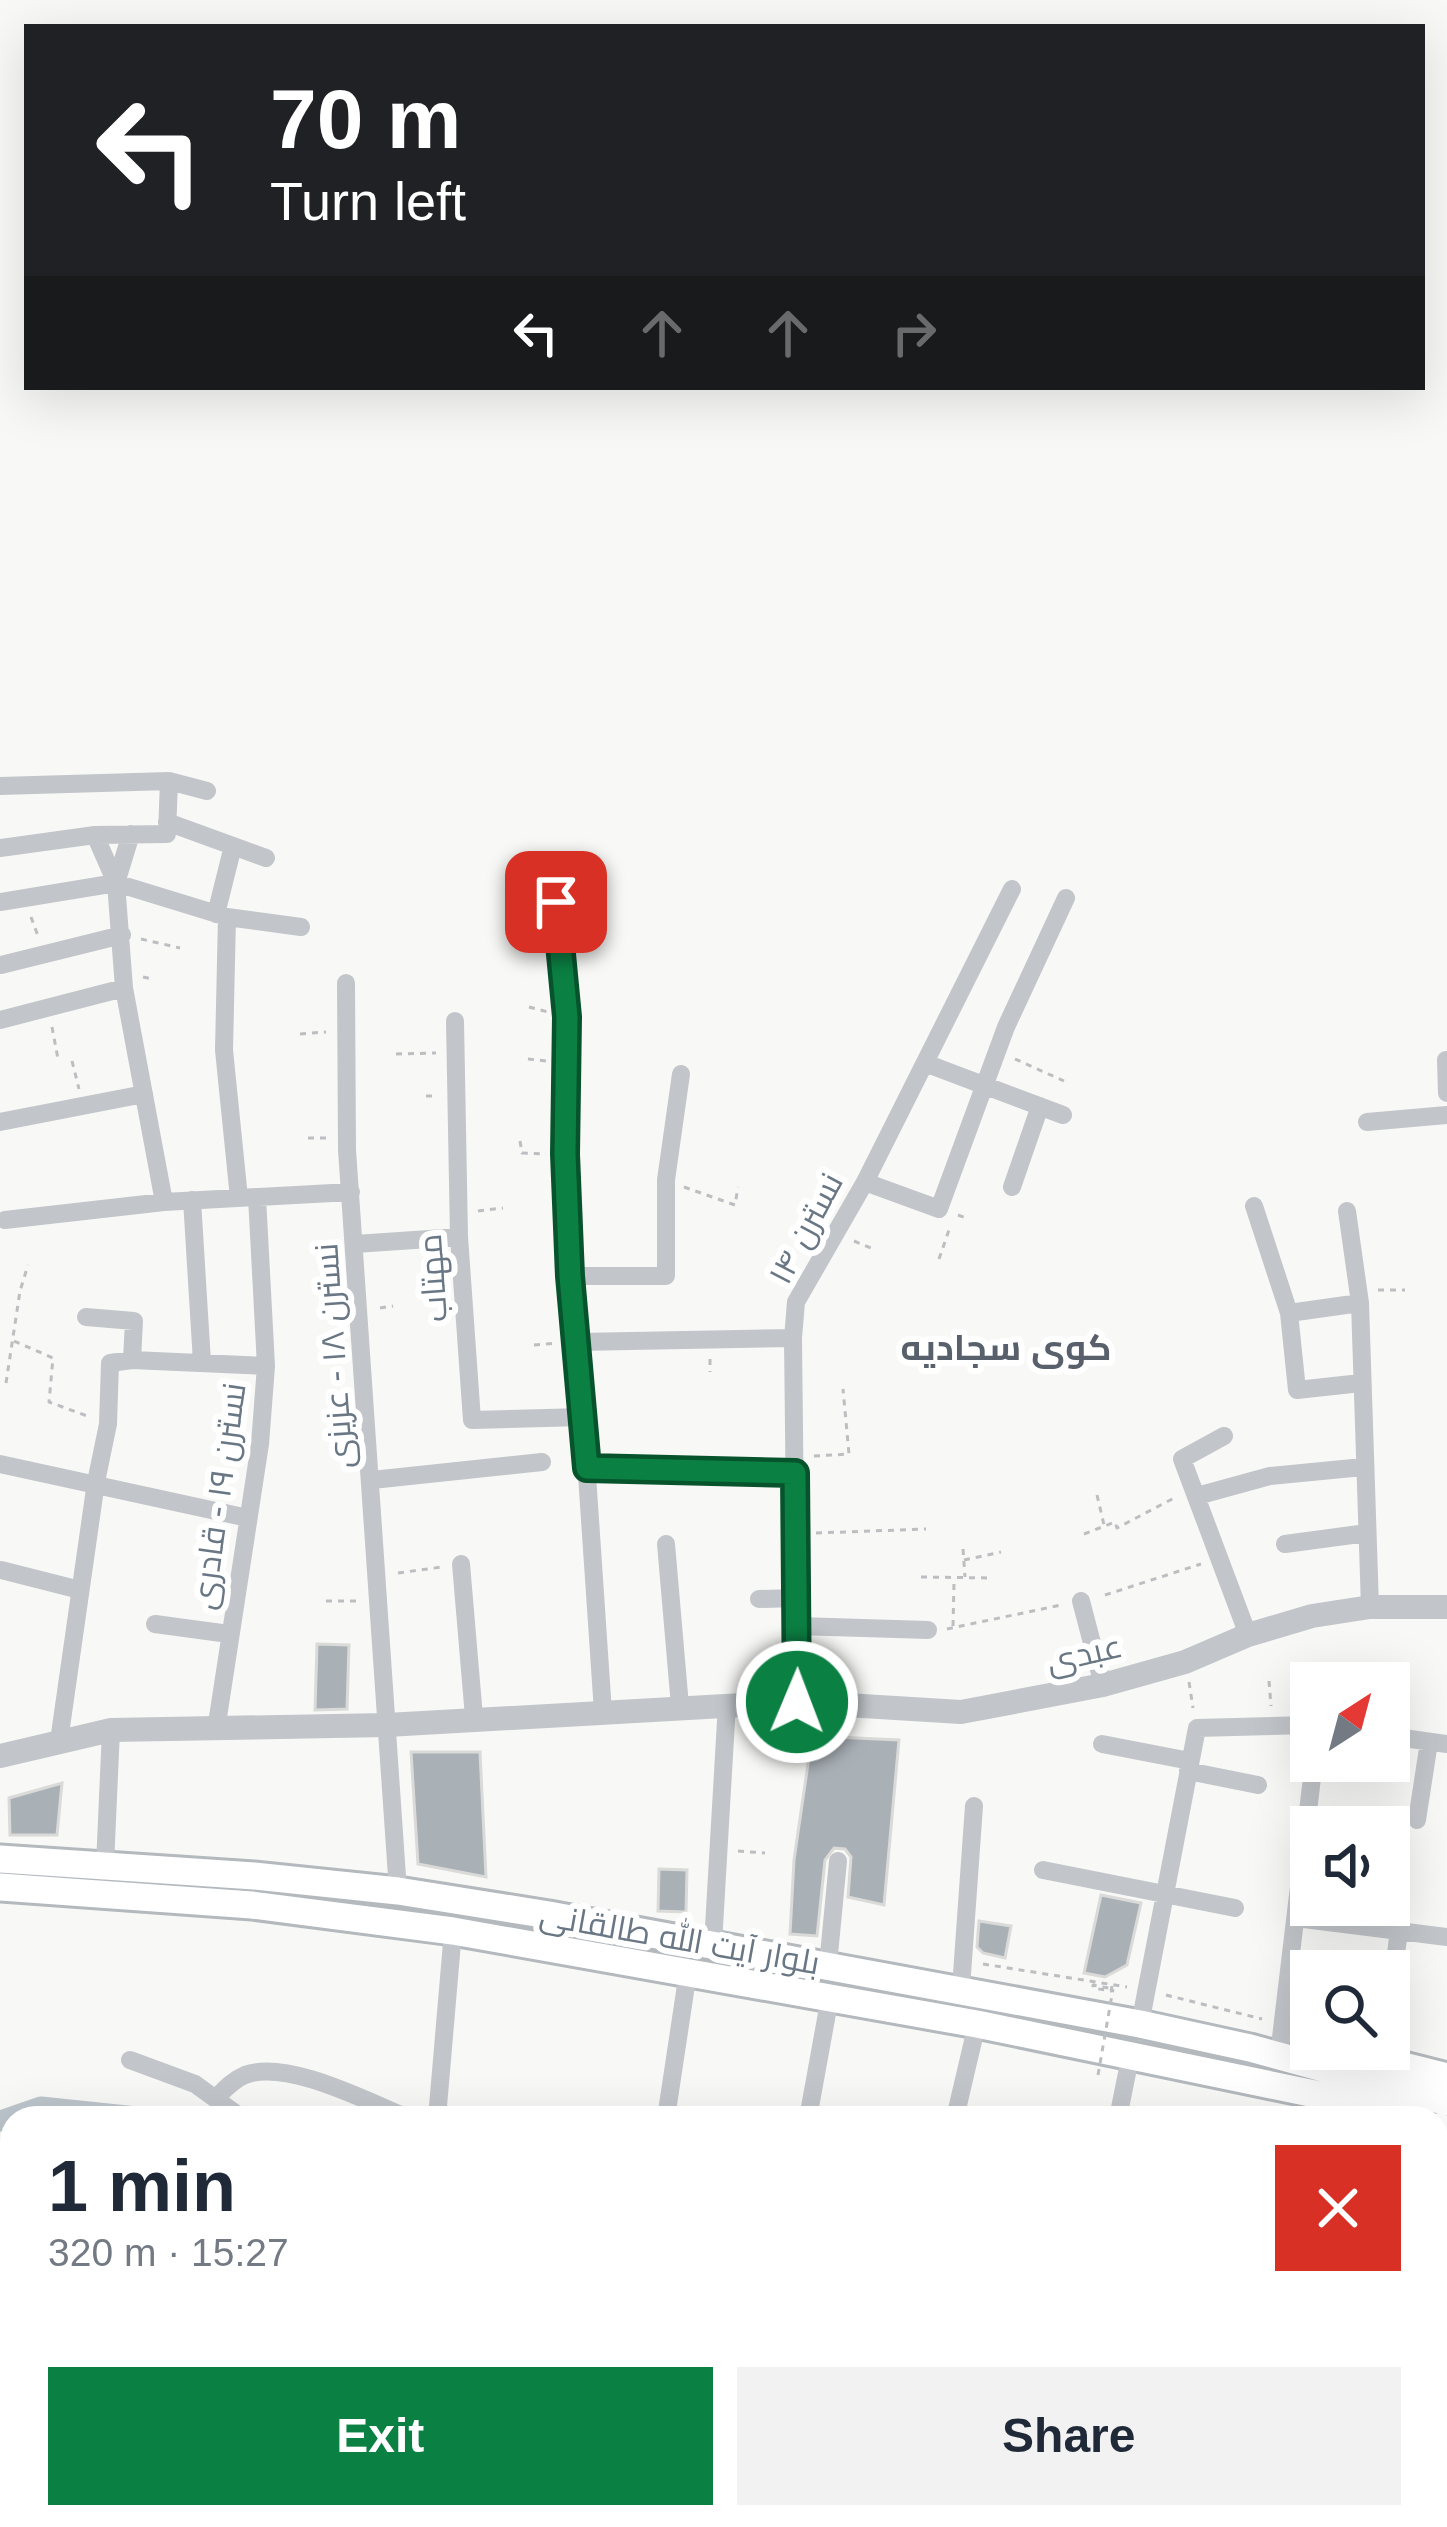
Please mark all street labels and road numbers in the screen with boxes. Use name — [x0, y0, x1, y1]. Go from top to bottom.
street label: نسترن ۱۴ — [761, 1167, 851, 1290]
street label: مهتاب — [411, 1232, 455, 1323]
street label: نسترن ۱۸ - عزیزی — [307, 1242, 361, 1470]
street label: نسترن ۱۹ - قادری — [184, 1380, 254, 1612]
street label: عبدی — [1043, 1627, 1126, 1681]
street label: بلوار آیت الله طالقانی — [537, 1893, 823, 1983]

